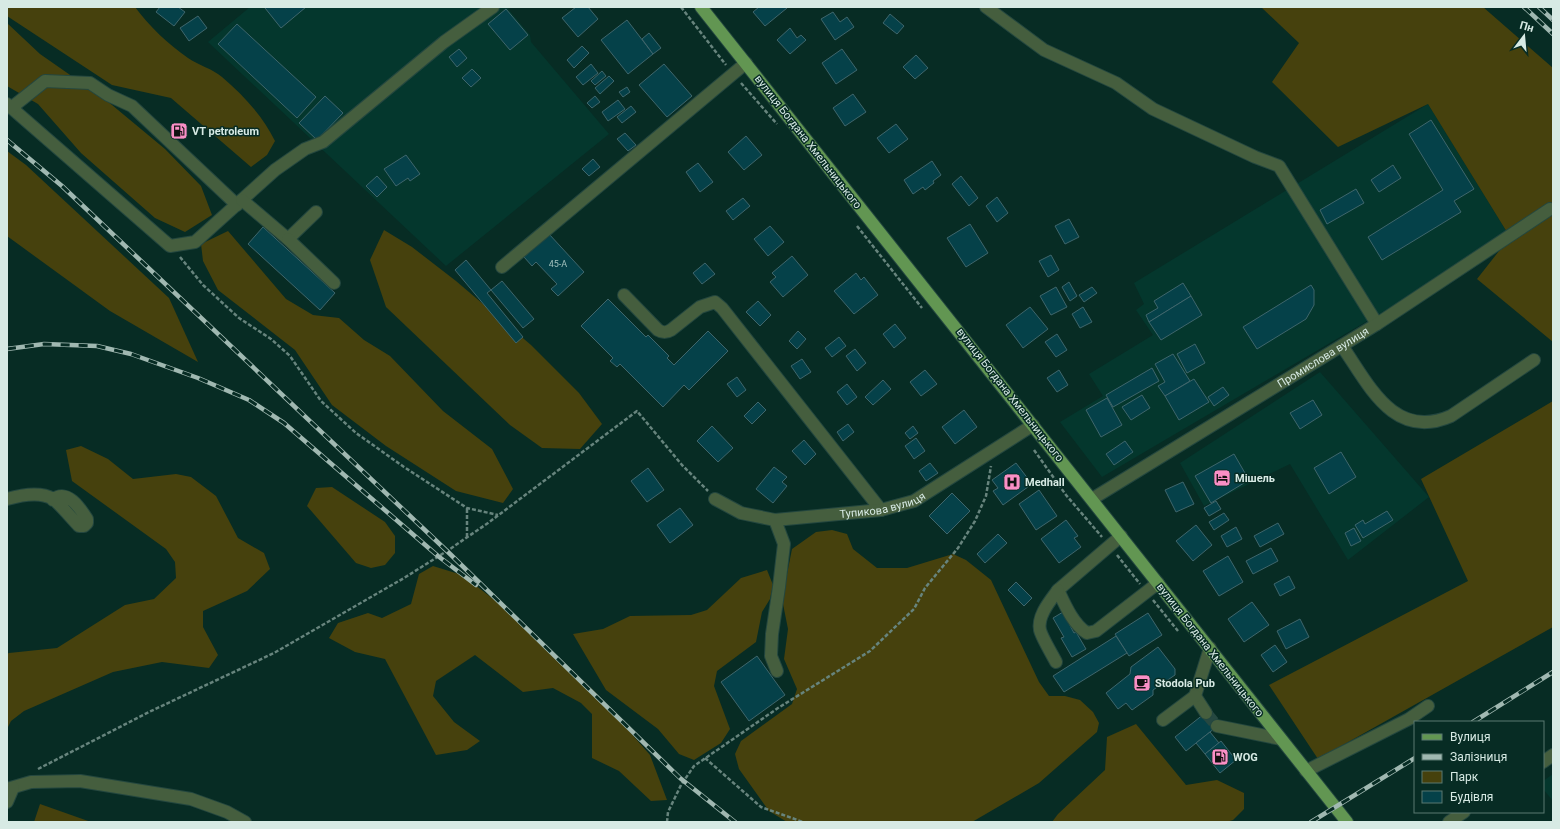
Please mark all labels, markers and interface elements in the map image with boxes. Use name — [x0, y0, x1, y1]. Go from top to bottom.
north arrow — [1504, 16, 1544, 56]
text: Пн — [1518, 19, 1535, 35]
street label: вулиця Богдана Хмельницького — [752, 73, 864, 211]
fuel station icon: VT petroleum — [169, 121, 189, 141]
place label: VT petroleum — [192, 125, 259, 138]
house number: 45-А — [549, 259, 567, 269]
street label: Промислова вулиця — [1275, 324, 1371, 390]
street label: вулиця Богдана Хмельницького — [954, 326, 1066, 464]
hotel icon: Мішель — [1212, 468, 1232, 488]
hospital icon: Medhall — [1002, 472, 1022, 492]
place label: Мішель — [1235, 472, 1275, 485]
place label: Medhall — [1025, 476, 1065, 489]
street label: Тупикова вулиця — [839, 489, 928, 520]
street label: вулиця Богдана Хмельницького — [1154, 581, 1266, 719]
cafe icon: Stodola Pub — [1132, 673, 1152, 693]
place label: Stodola Pub — [1155, 677, 1215, 690]
legend — [1414, 721, 1544, 813]
text: Вулиця — [1450, 730, 1491, 744]
fuel station icon: WOG — [1210, 747, 1230, 767]
text: Залізниця — [1450, 750, 1507, 764]
place label: WOG — [1233, 751, 1258, 764]
text: Парк — [1450, 770, 1479, 784]
text: Будівля — [1450, 790, 1493, 804]

